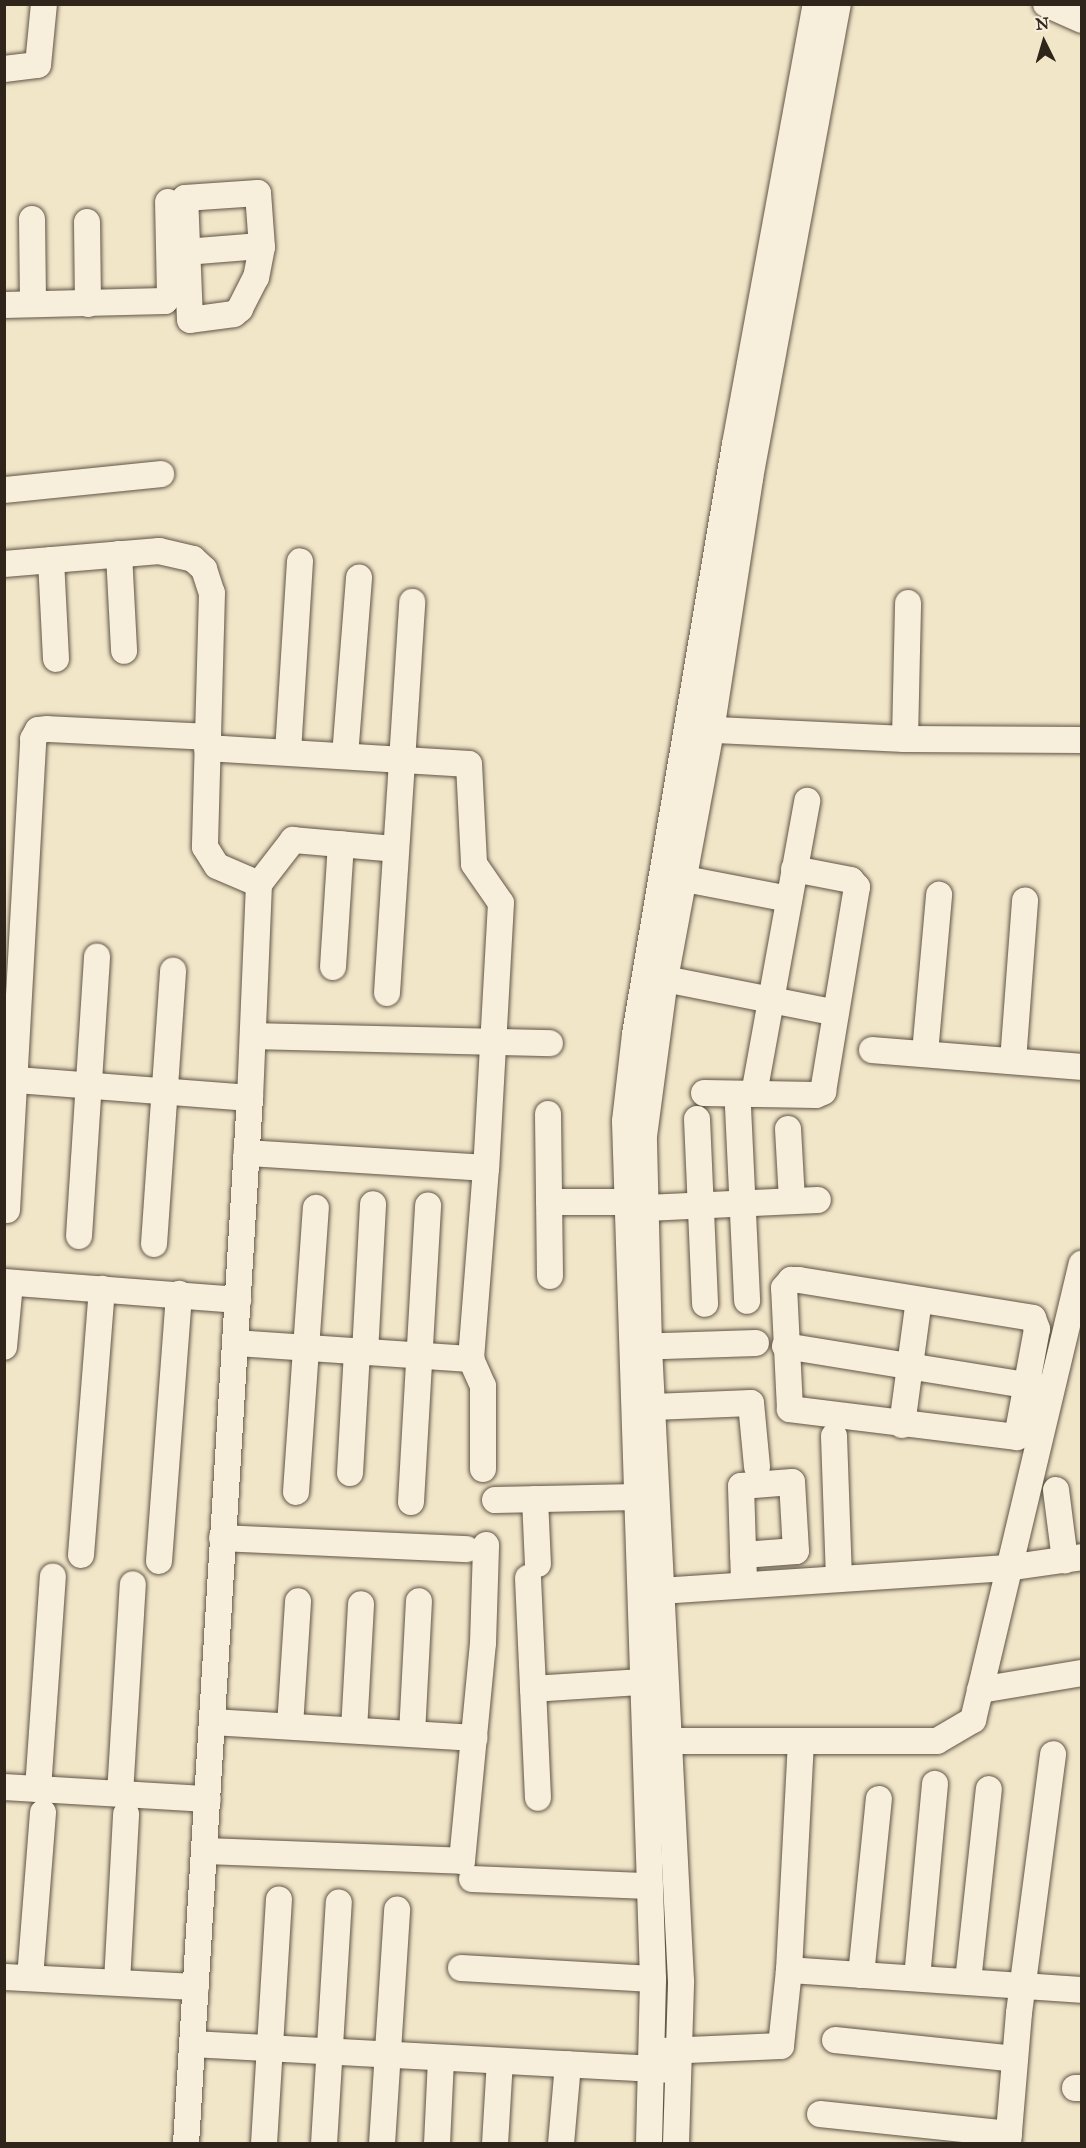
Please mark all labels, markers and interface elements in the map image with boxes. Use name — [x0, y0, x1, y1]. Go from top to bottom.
north arrow — [1014, 12, 1074, 72]
text: N — [1035, 14, 1050, 34]

